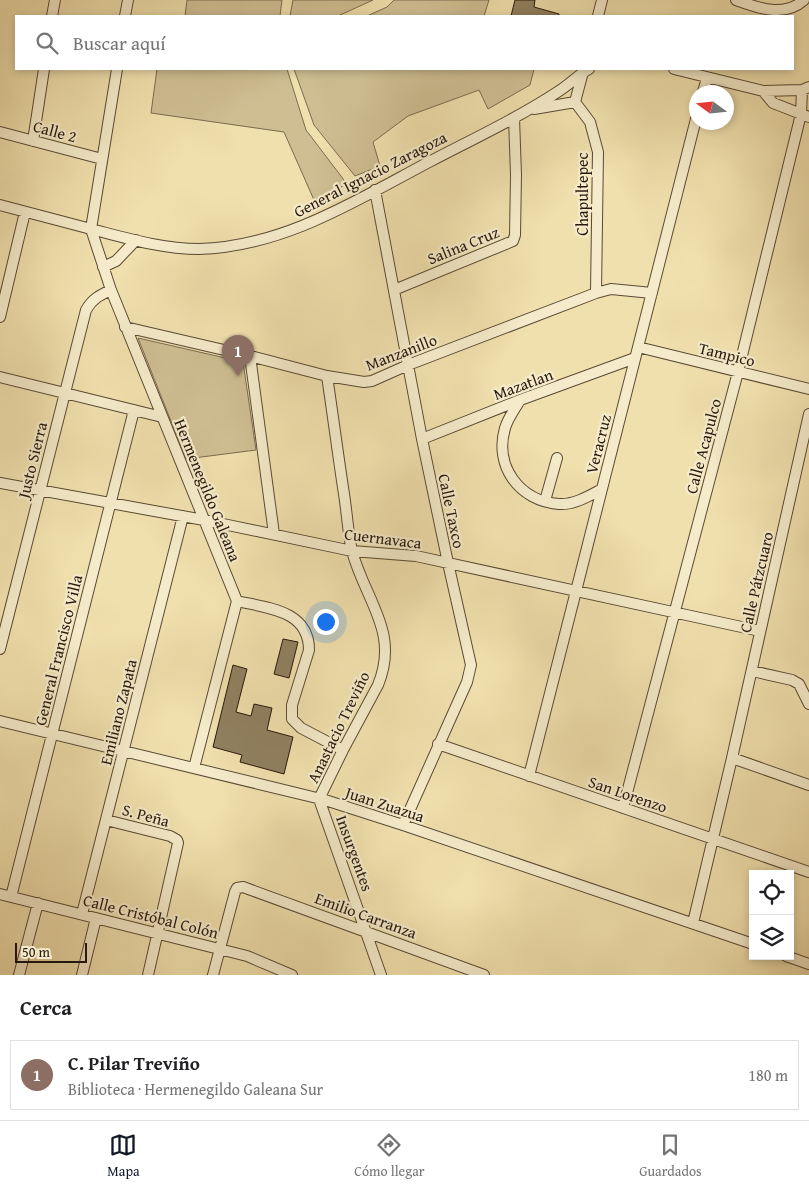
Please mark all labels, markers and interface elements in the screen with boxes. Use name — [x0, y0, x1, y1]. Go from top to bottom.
search box — [15, 15, 794, 70]
icon: search — [33, 29, 61, 57]
text: Buscar aquí — [73, 29, 166, 57]
north arrow — [689, 85, 734, 130]
street label: Calle 2 — [31, 114, 79, 148]
street label: General Ignacio Zaragoza — [289, 125, 451, 223]
street label: Chapultepec — [570, 152, 594, 236]
street label: Salina Cruz — [424, 220, 502, 270]
street label: Manzanillo — [362, 327, 440, 377]
pin: 1 — [222, 335, 254, 376]
street label: Tampico — [696, 335, 758, 373]
street label: Mazatlan — [490, 362, 556, 406]
street label: Calle Acapulco — [679, 396, 727, 496]
street label: Veracruz — [579, 412, 617, 476]
street label: Hermenegildo Galeana — [168, 415, 248, 565]
street label: Justo Sierra — [10, 419, 53, 503]
street label: Calle Taxco — [432, 472, 472, 550]
street label: Cuernavaca — [343, 521, 423, 555]
street label: Calle Pátzcuaro — [733, 529, 779, 635]
street label: General Francisco Villa — [28, 572, 88, 728]
your location — [313, 609, 339, 635]
street label: Emiliano Zapata — [93, 656, 143, 767]
street label: Anastacio Treviño — [301, 667, 375, 787]
street label: San Lorenzo — [585, 769, 671, 819]
street label: Juan Zuazua — [341, 779, 428, 828]
street label: S. Peña — [120, 797, 173, 833]
street label: Insurgentes — [330, 812, 380, 894]
map controls — [749, 870, 794, 960]
button: locate — [749, 870, 794, 915]
street label: Emilio Carranza — [312, 885, 421, 945]
street label: Calle Cristóbal Colón — [81, 888, 221, 944]
button: layers — [749, 915, 794, 960]
scale bar — [15, 940, 88, 963]
text: 50 m — [22, 942, 50, 962]
text: Cerca — [20, 992, 72, 1023]
text: C. Pilar Treviño — [68, 1049, 200, 1077]
text: 1 — [33, 1063, 41, 1087]
text: 180 m — [748, 1063, 788, 1087]
text: Biblioteca · Hermenegildo Galeana Sur — [68, 1077, 323, 1101]
tab: Mapa — [107, 1131, 140, 1181]
tab: Cómo llegar — [354, 1131, 425, 1181]
tab: Guardados — [639, 1131, 702, 1181]

